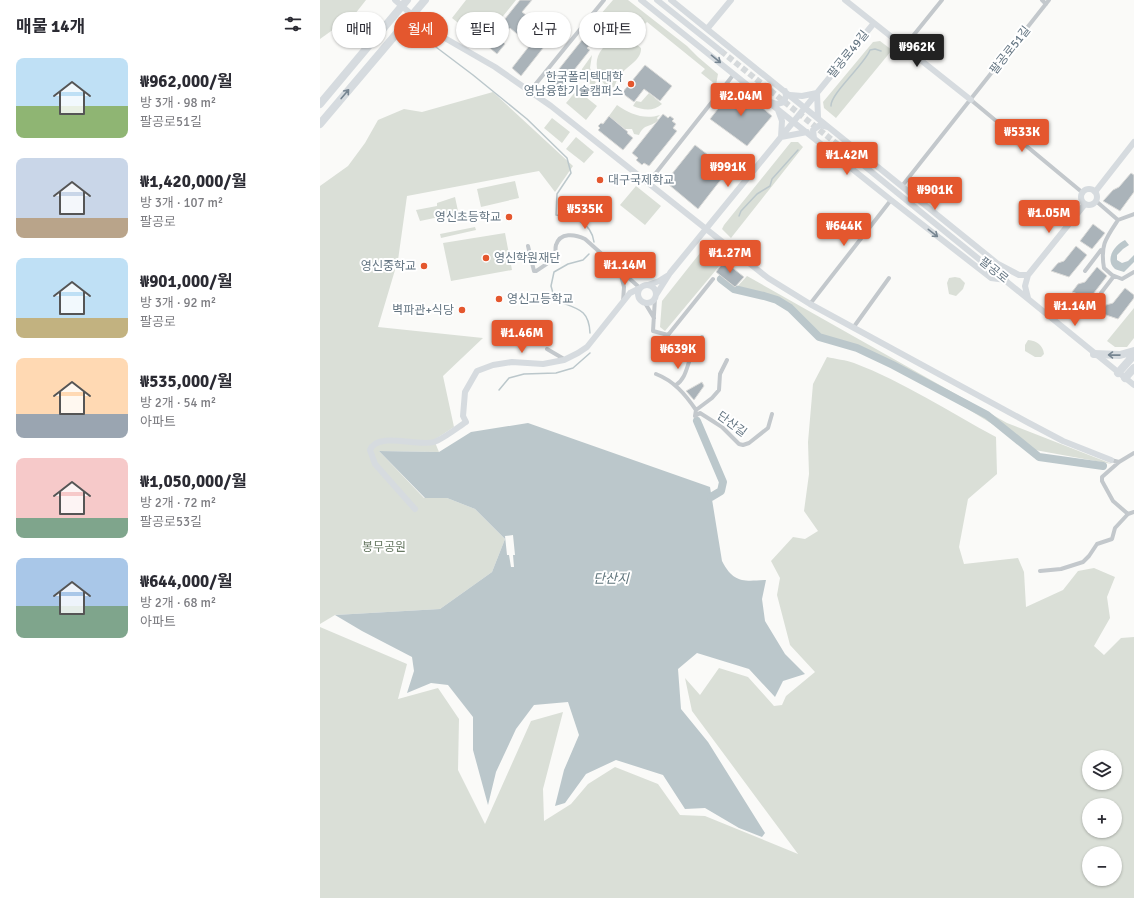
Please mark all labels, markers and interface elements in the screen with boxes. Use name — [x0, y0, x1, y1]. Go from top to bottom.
chip: 매매 — [332, 12, 386, 48]
chip: 월세 — [394, 12, 448, 48]
chip: 필터 — [456, 12, 509, 48]
chip: 신규 — [517, 12, 571, 48]
chip: 아파트 — [579, 12, 646, 48]
icon: filters — [282, 13, 304, 35]
text: 매물 14개 — [16, 16, 85, 37]
street label: 팔공로51길 — [987, 23, 1034, 77]
street label: 팔공로49길 — [825, 27, 872, 81]
pin: ₩962K — [889, 34, 945, 68]
text: ₩962K — [899, 39, 935, 55]
one-way arrow — [710, 55, 721, 64]
place label: 한국폴리텍대학 영남융합기술캠퍼스 — [524, 70, 623, 99]
text: ₩962,000/월 — [140, 71, 233, 92]
icon: home — [48, 74, 96, 122]
marker: 한국폴리텍대학 영남융합기술캠퍼스 — [626, 79, 636, 89]
pin: ₩2.04M — [708, 83, 774, 117]
text: ₩2.04M — [720, 88, 762, 104]
one-way arrow — [341, 89, 350, 100]
text: 방 3개 · 98 m² — [140, 95, 216, 111]
text: 팔공로51길 — [140, 114, 202, 130]
pin: ₩533K — [994, 119, 1050, 153]
text: ₩533K — [1004, 124, 1040, 140]
pin: ₩1.42M — [814, 142, 880, 176]
text: ₩1.42M — [826, 147, 868, 163]
pin: ₩991K — [700, 154, 756, 188]
text: ₩991K — [710, 159, 746, 175]
text: ₩1,420,000/월 — [140, 171, 247, 192]
place label: 대구국제학교 — [608, 173, 674, 188]
icon: home — [48, 174, 96, 222]
marker: 대구국제학교 — [595, 175, 605, 185]
pin: ₩901K — [907, 177, 963, 211]
text: ₩901K — [917, 182, 953, 198]
text: 방 3개 · 107 m² — [140, 195, 223, 211]
pin: ₩535K — [557, 196, 613, 230]
pin: ₩1.05M — [1016, 200, 1082, 234]
text: ₩535K — [567, 201, 603, 217]
text: ₩1.05M — [1028, 205, 1070, 221]
place label: 영신초등학교 — [435, 210, 501, 225]
marker: 영신초등학교 — [504, 212, 514, 222]
pin: ₩644K — [816, 213, 872, 247]
text: 팔공로 — [140, 214, 176, 230]
text: ₩644K — [826, 218, 862, 234]
one-way arrow — [927, 229, 938, 237]
pin: ₩1.27M — [697, 240, 763, 274]
text: ₩1.27M — [709, 245, 751, 261]
place label: 영신학원재단 — [494, 251, 560, 266]
pin: ₩1.14M — [592, 252, 658, 286]
marker: 영신학원재단 — [481, 253, 491, 263]
street label: 팔공로 — [976, 254, 1011, 287]
text: ₩1.14M — [604, 257, 646, 273]
place label: 영신중학교 — [361, 259, 416, 274]
marker: 영신중학교 — [419, 261, 429, 271]
text: ₩901,000/월 — [140, 271, 233, 292]
icon: home — [48, 274, 96, 322]
place label: 영신고등학교 — [507, 292, 573, 307]
pin: ₩1.14M — [1042, 293, 1108, 327]
marker: 영신고등학교 — [494, 294, 504, 304]
text: 방 3개 · 92 m² — [140, 295, 216, 311]
text: ₩1.14M — [1054, 298, 1096, 314]
place label: 벽파관+식당 — [392, 303, 454, 318]
marker: 벽파관+식당 — [457, 305, 467, 315]
text: 팔공로 — [140, 314, 176, 330]
pin: ₩1.46M — [489, 320, 555, 354]
text: ₩1.46M — [501, 325, 543, 341]
pin: ₩639K — [650, 336, 706, 370]
text: ₩639K — [660, 341, 696, 357]
one-way arrow — [1108, 351, 1121, 359]
text: ₩535,000/월 — [140, 371, 233, 392]
icon: home — [48, 374, 96, 422]
text: 방 2개 · 54 m² — [140, 395, 216, 411]
street label: 단산길 — [714, 408, 749, 440]
text: 아파트 — [140, 414, 176, 430]
text: ₩1,050,000/월 — [140, 471, 247, 492]
icon: home — [48, 474, 96, 522]
text: 방 2개 · 72 m² — [140, 495, 216, 511]
text: 팔공로53길 — [140, 514, 202, 530]
park label: 봉무공원 — [362, 540, 406, 555]
text: ₩644,000/월 — [140, 571, 233, 592]
water label: 단산지 — [593, 571, 630, 587]
icon: home — [48, 574, 96, 622]
text: 방 2개 · 68 m² — [140, 595, 216, 611]
text: 아파트 — [140, 614, 176, 630]
map controls — [1082, 750, 1122, 886]
button: layers — [1082, 750, 1122, 790]
button: + — [1082, 798, 1122, 838]
button: − — [1082, 846, 1122, 886]

